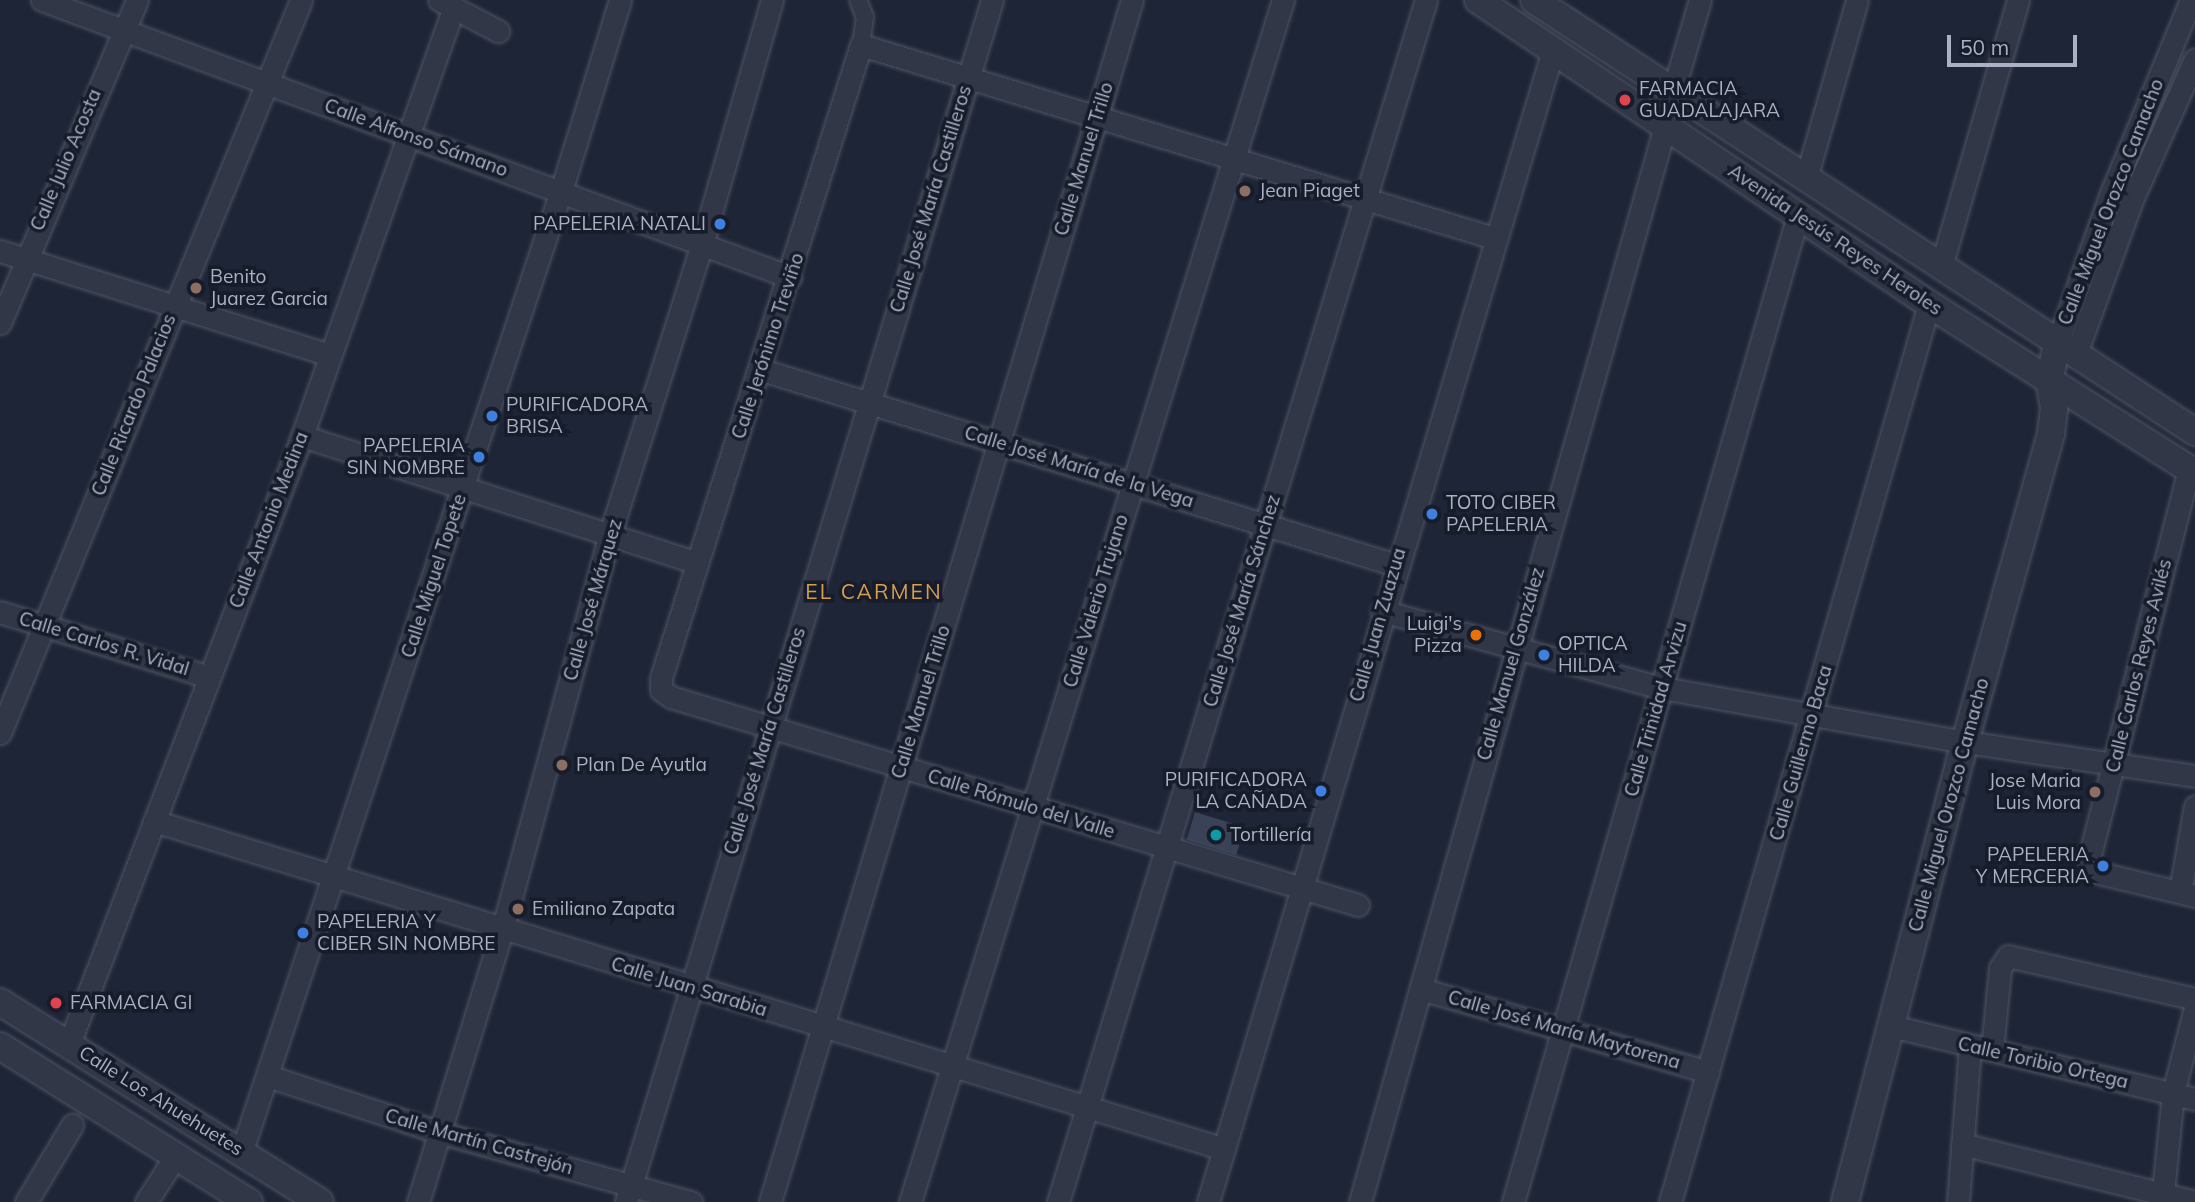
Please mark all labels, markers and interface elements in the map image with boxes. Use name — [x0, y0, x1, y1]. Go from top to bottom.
scale bar — [1950, 21, 2080, 65]
text: 50 m — [1960, 34, 2009, 60]
street label: Calle Miguel Orozco Camacho — [2053, 76, 2169, 328]
place label: FARMACIA GUADALAJARA — [1639, 78, 1780, 122]
street label: Calle Manuel Trillo — [1050, 79, 1118, 239]
street label: Calle José María Castilleros — [885, 82, 977, 316]
street label: Calle Julio Acosta — [26, 86, 106, 234]
marker: FARMACIA GUADALAJARA — [1617, 92, 1633, 108]
street label: Calle Alfonso Sámano — [321, 94, 511, 182]
street label: Avenida Jesús Reyes Heroles — [1724, 160, 1946, 320]
place label: Jean Piaget — [1259, 180, 1360, 202]
marker: Jean Piaget — [1237, 183, 1253, 199]
place label: PAPELERIA NATALI — [533, 213, 706, 235]
marker: PAPELERIA NATALI — [712, 216, 728, 232]
street label: Calle Jerónimo Treviño — [727, 250, 809, 442]
place label: Benito Juarez Garcia — [210, 266, 328, 310]
marker: Benito Juarez Garcia — [188, 280, 204, 296]
street label: Calle Ricardo Palacios — [87, 311, 181, 499]
place label: PURIFICADORA BRISA — [506, 394, 648, 438]
marker: PURIFICADORA BRISA — [484, 408, 500, 424]
street label: Calle José María de la Vega — [962, 421, 1196, 513]
street label: Calle Antonio Medina — [225, 428, 313, 612]
place label: PAPELERIA SIN NOMBRE — [347, 435, 465, 479]
marker: PAPELERIA SIN NOMBRE — [471, 449, 487, 465]
street label: Calle Miguel Topete — [397, 491, 471, 661]
street label: Calle José María Sánchez — [1199, 492, 1285, 710]
place label: TOTO CIBER PAPELERIA — [1446, 492, 1556, 536]
marker: TOTO CIBER PAPELERIA — [1424, 506, 1440, 522]
street label: Calle Valerio Trujano — [1059, 512, 1133, 690]
street label: Calle José Márquez — [559, 516, 627, 684]
street label: Calle Juan Zuazua — [1345, 546, 1411, 704]
street label: Calle Carlos Reyes Avilés — [2101, 557, 2177, 775]
street label: Calle Manuel González — [1472, 565, 1550, 763]
district label: EL CARMEN — [806, 578, 942, 604]
street label: Calle Carlos R. Vidal — [16, 607, 192, 681]
place label: Luigi's Pizza — [1407, 613, 1462, 657]
street label: Calle Trinidad Arvizu — [1620, 619, 1692, 799]
street label: Calle Manuel Trillo — [887, 622, 955, 782]
street label: Calle José María Castilleros — [719, 624, 811, 858]
marker: Luigi's Pizza — [1468, 627, 1484, 643]
place label: OPTICA HILDA — [1558, 633, 1628, 677]
marker: OPTICA HILDA — [1536, 647, 1552, 663]
street label: Calle Guillermo Baca — [1765, 663, 1837, 843]
street label: Calle Miguel Orozco Camacho — [1904, 676, 1994, 934]
place label: Plan De Ayutla — [576, 754, 707, 776]
marker: Plan De Ayutla — [554, 757, 570, 773]
street label: Calle Rómulo del Valle — [925, 765, 1117, 843]
place label: PURIFICADORA LA CAÑADA — [1165, 769, 1307, 813]
place label: Jose Maria Luis Mora — [1989, 770, 2081, 814]
marker: PURIFICADORA LA CAÑADA — [1313, 783, 1329, 799]
marker: Jose Maria Luis Mora — [2087, 784, 2103, 800]
place label: Tortillería — [1230, 824, 1312, 846]
marker: Tortillería — [1208, 827, 1224, 843]
place label: PAPELERIA Y MERCERIA — [1976, 844, 2089, 888]
marker: PAPELERIA Y MERCERIA — [2095, 858, 2111, 874]
place label: Emiliano Zapata — [532, 898, 675, 920]
marker: Emiliano Zapata — [510, 901, 526, 917]
place label: PAPELERIA Y CIBER SIN NOMBRE — [317, 911, 495, 955]
marker: PAPELERIA Y CIBER SIN NOMBRE — [295, 925, 311, 941]
street label: Calle Juan Sarabia — [608, 952, 770, 1022]
street label: Calle José María Maytorena — [1445, 986, 1683, 1074]
place label: FARMACIA GI — [70, 992, 192, 1014]
marker: FARMACIA GI — [48, 995, 64, 1011]
street label: Calle Toribio Ortega — [1956, 1032, 2130, 1094]
street label: Calle Los Ahuehuetes — [75, 1041, 247, 1161]
street label: Calle Martín Castrejón — [382, 1104, 576, 1180]

